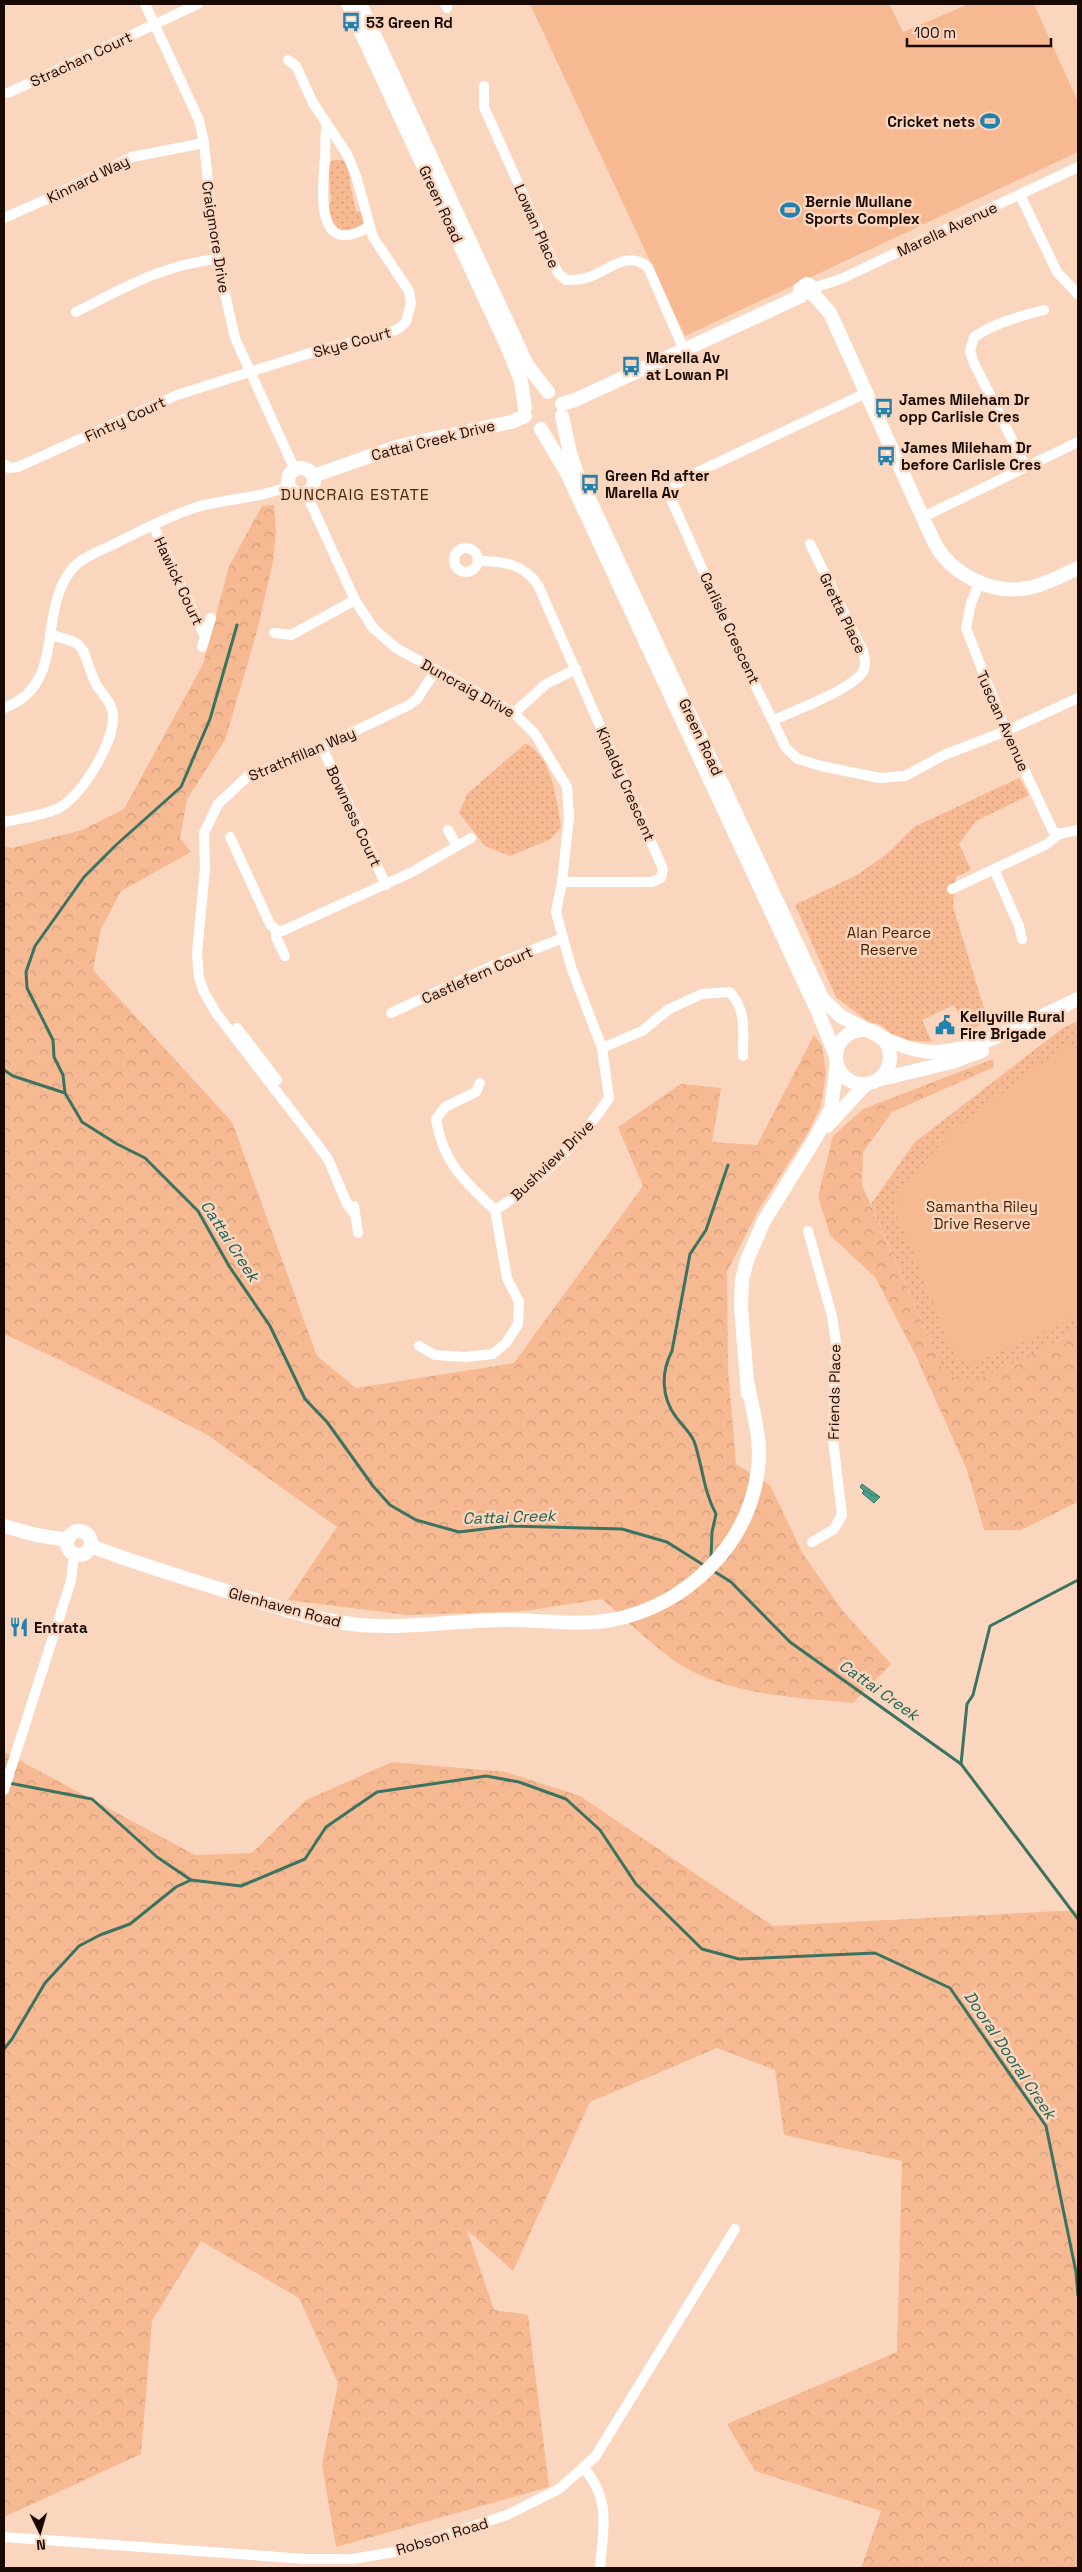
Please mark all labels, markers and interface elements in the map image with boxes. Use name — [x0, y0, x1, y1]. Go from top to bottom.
bus stop icon: 53 Green Rd — [340, 11, 362, 33]
place label: 53 Green Rd — [366, 13, 453, 32]
scale bar — [907, 15, 1051, 47]
text: 100 m — [914, 23, 956, 42]
street label: Strachan Court — [27, 27, 135, 91]
sports icon: Cricket nets — [979, 110, 1001, 132]
place label: Cricket nets — [887, 112, 975, 131]
street label: Kinnard Way — [44, 151, 132, 207]
street label: Green Road — [415, 162, 467, 246]
street label: Craigmore Drive — [198, 180, 234, 294]
street label: Lowan Place — [510, 181, 564, 271]
place label: Bernie Mullane Sports Complex — [805, 192, 920, 228]
street label: Marella Avenue — [894, 197, 1000, 261]
sports icon: Bernie Mullane Sports Complex — [779, 199, 801, 221]
street label: Skye Court — [311, 322, 393, 362]
place label: Marella Av at Lowan Pl — [646, 348, 729, 384]
bus stop icon: Marella Av at Lowan Pl — [620, 355, 642, 377]
place label: James Mileham Dr opp Carlisle Cres — [899, 390, 1030, 426]
street label: Fintry Court — [82, 392, 169, 446]
bus stop icon: James Mileham Dr opp Carlisle Cres — [873, 397, 895, 419]
street label: Cattai Creek Drive — [369, 415, 497, 465]
place label: James Mileham Dr before Carlisle Cres — [901, 438, 1041, 474]
bus stop icon: James Mileham Dr before Carlisle Cres — [875, 445, 897, 467]
place label: Green Rd after Marella Av — [605, 466, 710, 502]
bus stop icon: Green Rd after Marella Av — [579, 473, 601, 495]
district label: DUNCRAIG ESTATE — [280, 484, 430, 505]
street label: Hawick Court — [150, 534, 208, 628]
street label: Carlisle Crescent — [696, 569, 764, 687]
street label: Gretta Place — [815, 570, 871, 657]
street label: Duncraig Drive — [418, 654, 518, 722]
street label: Tuscan Avenue — [972, 668, 1034, 774]
street label: Green Road — [675, 695, 727, 779]
street label: Strathfillan Way — [245, 723, 359, 785]
street label: Kinaldy Crescent — [592, 724, 660, 844]
street label: Bowness Court — [322, 762, 386, 870]
park label: Alan Pearce Reserve — [847, 923, 931, 959]
street label: Castlefern Court — [419, 942, 536, 1008]
place label: Kellyville Rural Fire Brigade — [960, 1007, 1065, 1043]
public building icon: Kellyville Rural Fire Brigade — [934, 1014, 956, 1036]
street label: Bushview Drive — [506, 1115, 598, 1204]
water label: Cattai Creek — [196, 1196, 265, 1288]
park label: Samantha Riley Drive Reserve — [926, 1197, 1038, 1233]
street label: Friends Place — [824, 1344, 844, 1440]
water label: Cattai Creek — [462, 1505, 558, 1529]
street label: Glenhaven Road — [227, 1583, 343, 1631]
restaurant icon: Entrata — [8, 1616, 30, 1638]
place label: Entrata — [34, 1618, 88, 1637]
water label: Cattai Creek — [835, 1655, 925, 1727]
water label: Dooral Dooral Creek — [959, 1987, 1062, 2125]
north arrow — [15, 2507, 65, 2557]
street label: Robson Road — [394, 2513, 490, 2559]
text: N — [36, 2536, 47, 2554]

